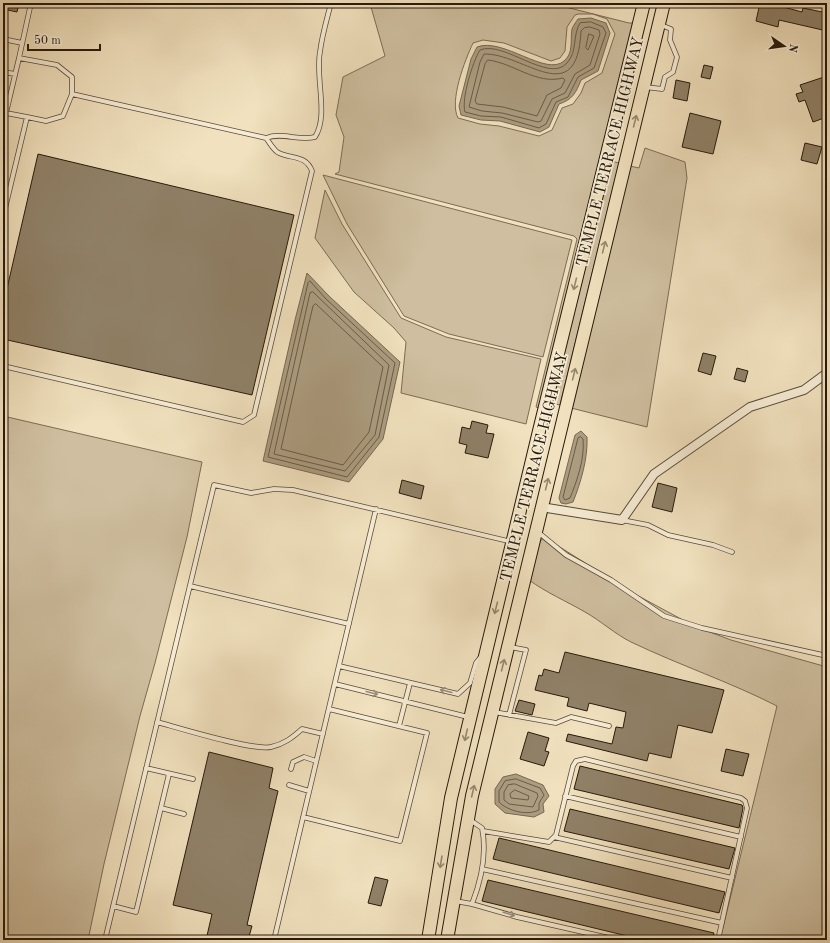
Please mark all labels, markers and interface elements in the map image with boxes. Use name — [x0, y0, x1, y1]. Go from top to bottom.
scale bar — [28, 26, 100, 52]
north arrow — [764, 26, 804, 66]
text: 50 m — [34, 34, 61, 47]
street label: TEMPLE TERRACE HIGHWAY — [575, 35, 647, 268]
text: N — [786, 43, 799, 54]
one-way arrow — [632, 115, 639, 128]
one-way arrow — [601, 241, 609, 254]
one-way arrow — [571, 277, 578, 290]
street label: TEMPLE TERRACE HIGHWAY — [499, 350, 571, 583]
one-way arrow — [570, 367, 578, 380]
one-way arrow — [544, 478, 551, 491]
one-way arrow — [492, 601, 500, 614]
one-way arrow — [500, 659, 508, 672]
one-way arrow — [440, 687, 453, 695]
one-way arrow — [366, 690, 379, 698]
one-way arrow — [462, 728, 470, 741]
one-way arrow — [469, 785, 477, 798]
one-way arrow — [437, 855, 445, 868]
one-way arrow — [502, 911, 515, 918]

